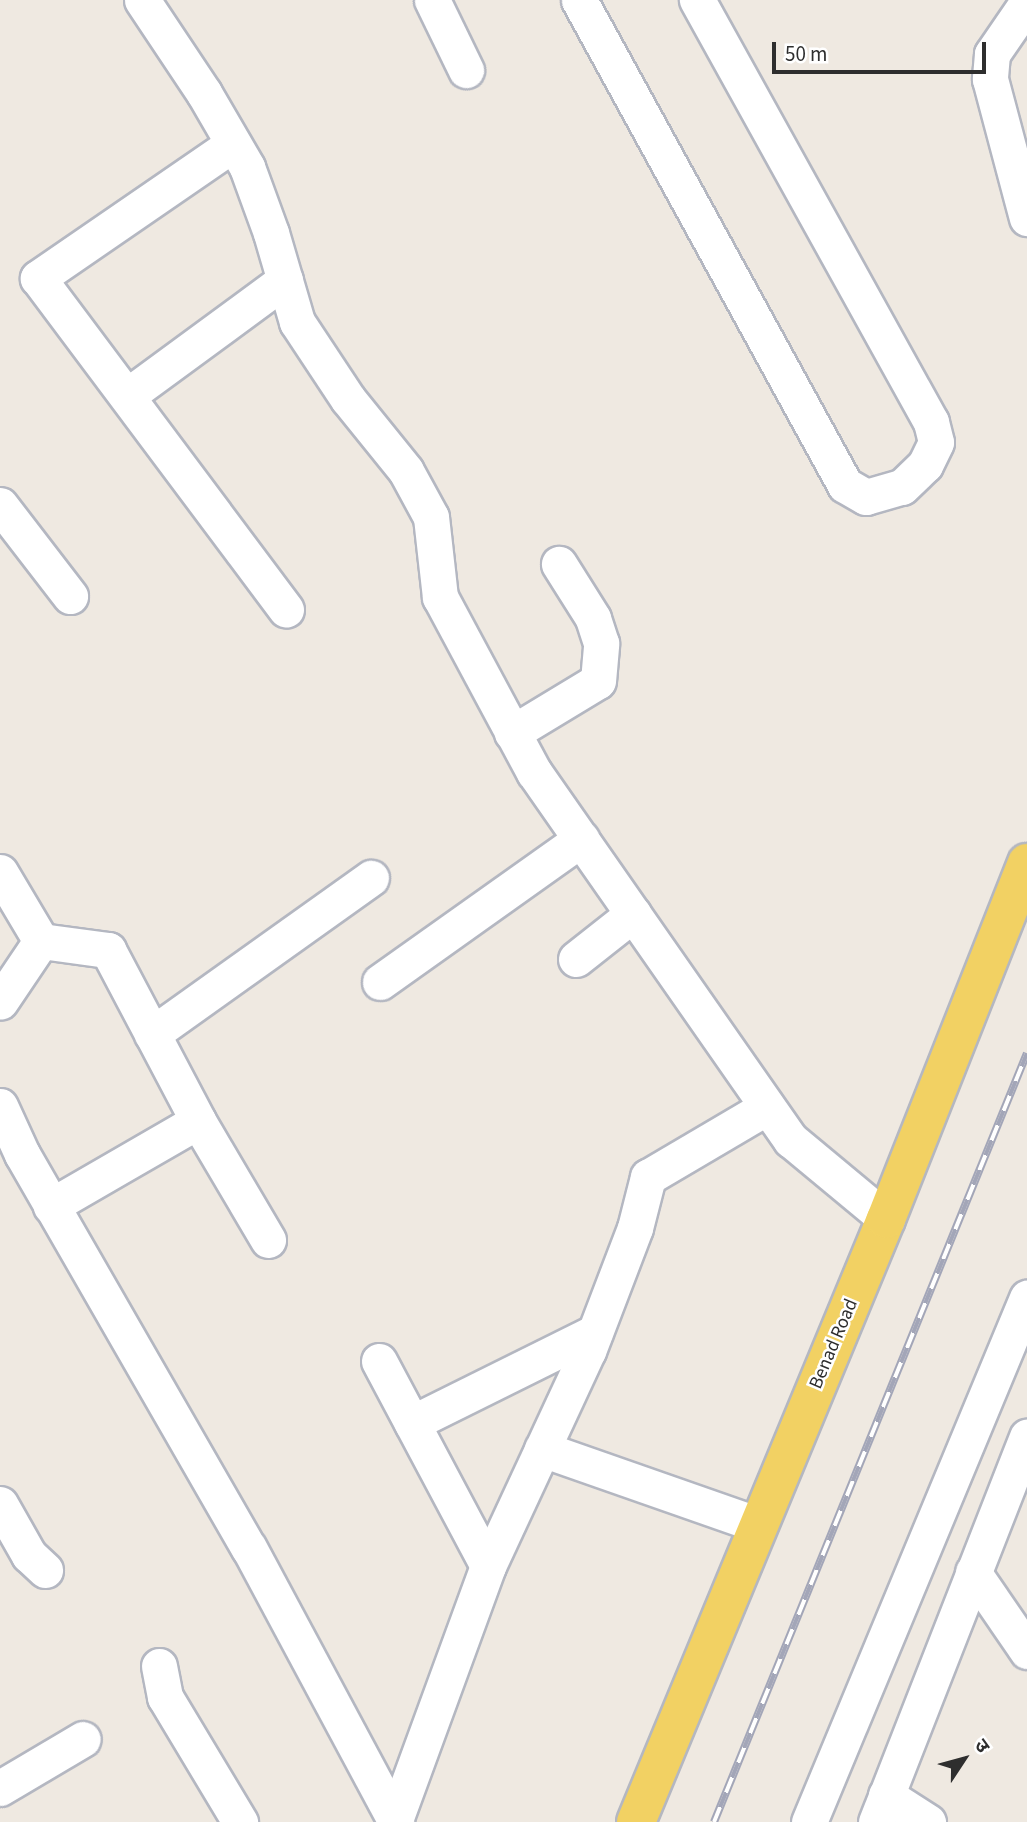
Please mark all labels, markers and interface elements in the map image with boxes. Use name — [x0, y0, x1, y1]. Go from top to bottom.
scale bar — [775, 28, 988, 72]
text: 50 m — [785, 39, 827, 69]
street label: Benad Road — [805, 1296, 863, 1392]
north arrow — [929, 1724, 999, 1794]
text: उ — [967, 1734, 996, 1759]

